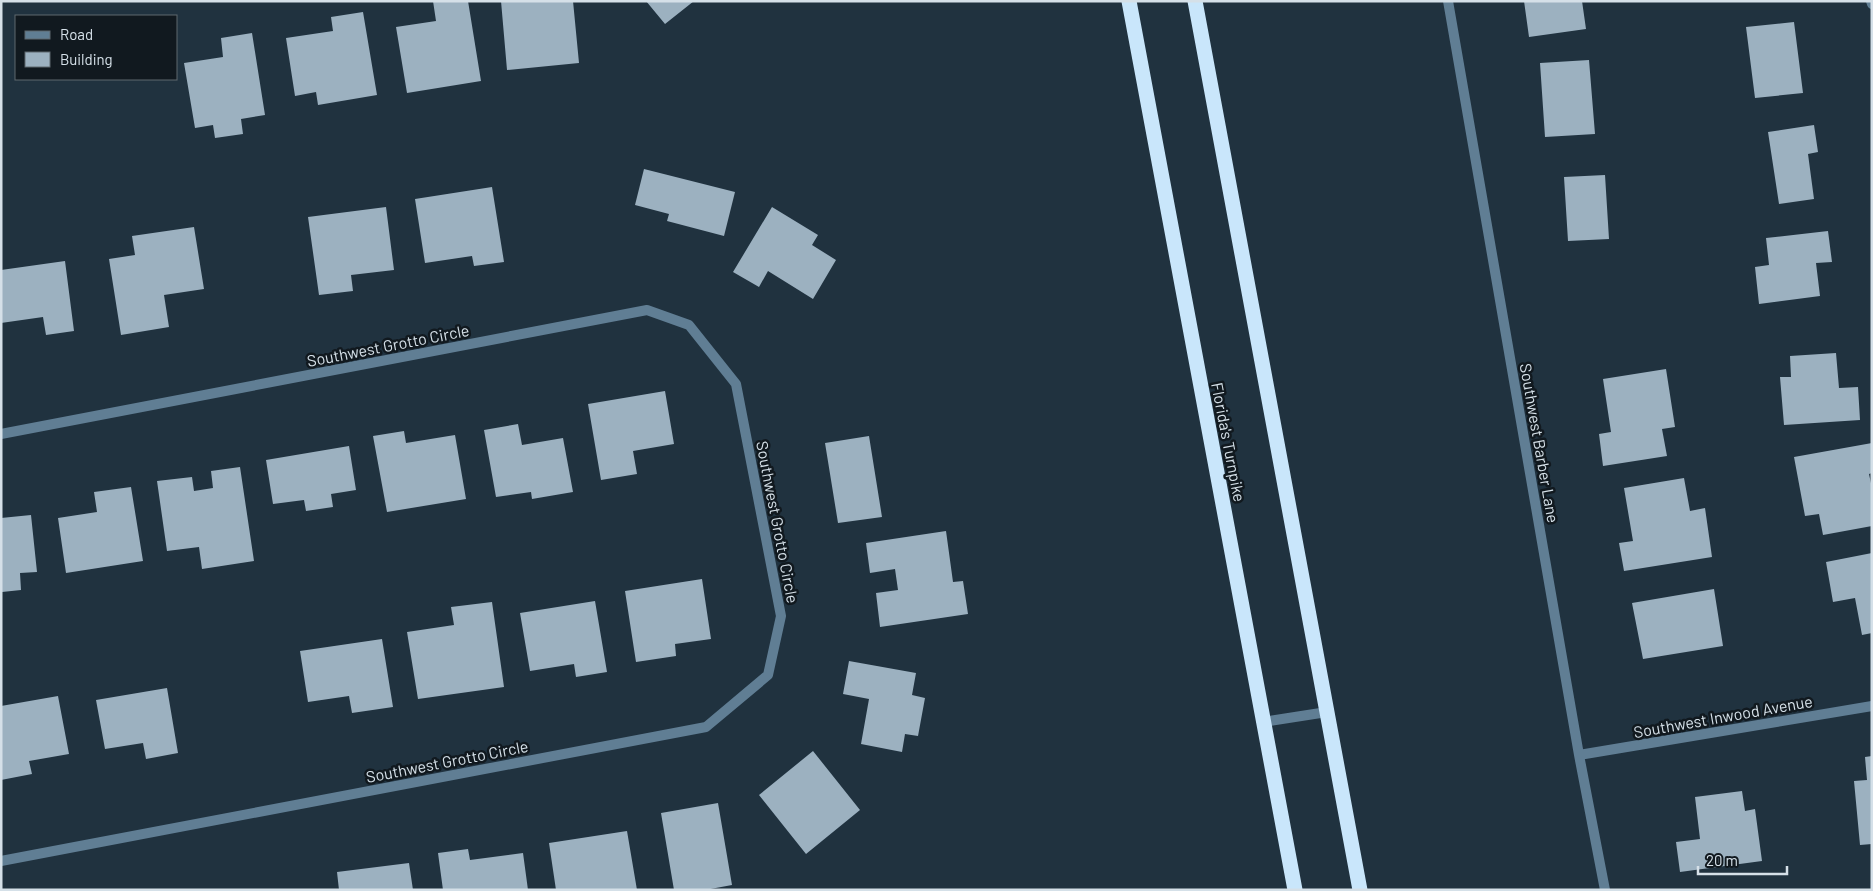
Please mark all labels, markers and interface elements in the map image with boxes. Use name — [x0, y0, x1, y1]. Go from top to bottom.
legend — [15, 15, 178, 80]
text: Road — [60, 25, 93, 43]
text: Building — [60, 50, 113, 68]
street label: Southwest Grotto Circle — [305, 320, 471, 370]
street label: Southwest Barber Lane — [1517, 362, 1563, 524]
street label: Florida's Turnpike — [1208, 381, 1250, 503]
street label: Southwest Grotto Circle — [753, 439, 803, 605]
street label: Southwest Inwood Avenue — [1632, 691, 1814, 741]
street label: Southwest Grotto Circle — [364, 736, 530, 786]
scale bar — [1698, 844, 1787, 876]
text: 20 m — [1706, 851, 1738, 869]

